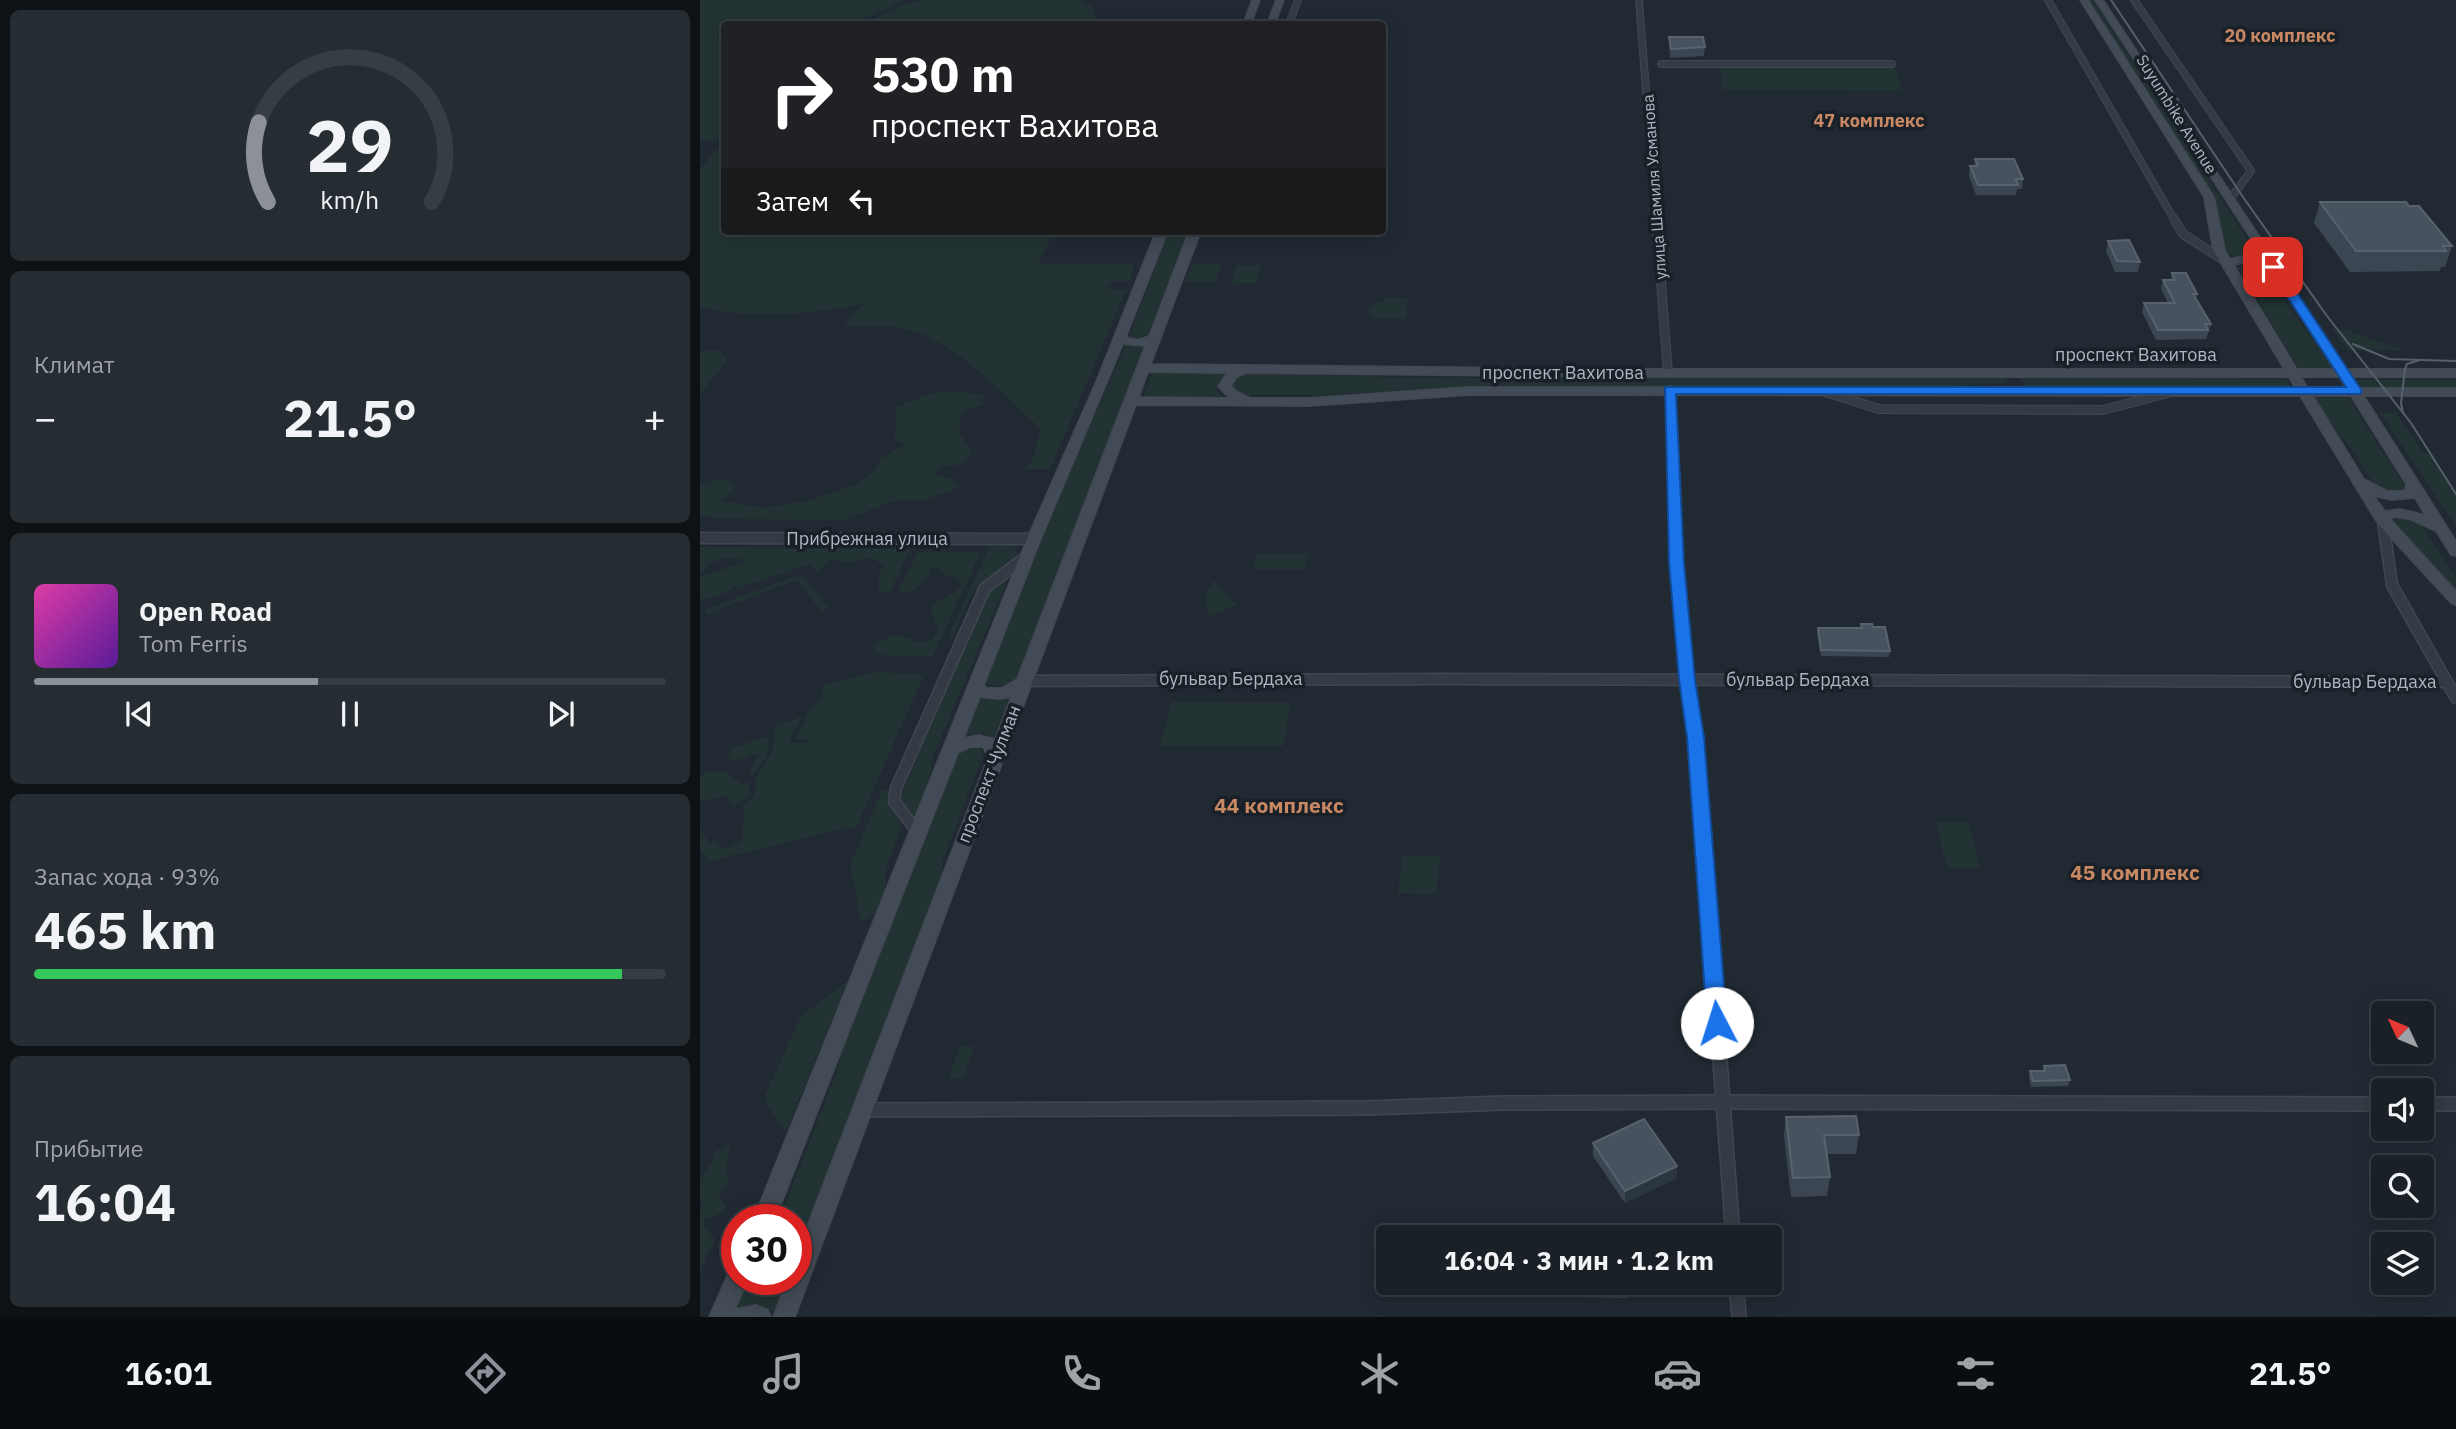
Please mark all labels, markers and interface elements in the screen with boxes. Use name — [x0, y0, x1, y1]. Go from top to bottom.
district label: 20 комплекс — [2224, 24, 2336, 47]
text: 530 m — [871, 42, 1015, 105]
icon: right — [756, 49, 847, 140]
street label: Suyumbike Avenue — [2132, 51, 2222, 178]
street label: улица Шамиля Усманова — [1638, 93, 1670, 280]
text: 29 — [306, 97, 394, 192]
text: проспект Вахитова — [871, 104, 1159, 146]
district label: 47 комплекс — [1813, 109, 1925, 132]
icon: left — [843, 182, 881, 220]
text: km/h — [321, 183, 379, 216]
text: Затем — [756, 184, 829, 218]
pin — [2243, 237, 2303, 297]
icon: arrive — [2254, 248, 2292, 286]
street label: проспект Вахитова — [2055, 343, 2217, 366]
text: Климат — [34, 349, 115, 379]
street label: проспект Вахитова — [1482, 361, 1644, 384]
text: 21.5° — [283, 384, 417, 451]
text: − — [34, 393, 57, 442]
text: + — [643, 393, 666, 442]
street label: Прибрежная улица — [786, 527, 948, 550]
text: Open Road — [139, 594, 272, 628]
text: Tom Ferris — [139, 628, 248, 658]
street label: бульвар Бердаха — [1159, 667, 1303, 690]
street label: бульвар Бердаха — [1726, 668, 1870, 691]
street label: бульвар Бердаха — [2293, 670, 2437, 693]
icon: previous — [120, 695, 158, 733]
icon: pause — [331, 695, 369, 733]
icon: next — [542, 695, 580, 733]
street label: проспект Чулман — [952, 702, 1025, 846]
district label: 44 комплекс — [1214, 791, 1344, 819]
district label: 45 комплекс — [2070, 858, 2200, 886]
text: Запас хода · 93% — [34, 861, 220, 891]
text: 465 km — [34, 896, 216, 963]
position arrow — [1680, 986, 1754, 1060]
north arrow — [2371, 1001, 2434, 1064]
map controls — [2371, 1001, 2434, 1295]
button: sound — [2371, 1078, 2434, 1141]
text: Прибытие — [34, 1133, 143, 1163]
button: search — [2371, 1155, 2434, 1218]
text: 16:04 — [34, 1168, 176, 1235]
speed limit sign: 30 — [721, 1204, 812, 1295]
button: layers — [2371, 1232, 2434, 1295]
text: 16:04 · 3 мин · 1.2 km — [1444, 1243, 1714, 1277]
icon: directions — [461, 1349, 510, 1398]
icon: music — [759, 1349, 808, 1398]
icon: phone — [1057, 1349, 1106, 1398]
icon: climate — [1355, 1349, 1404, 1398]
icon: car — [1653, 1349, 1702, 1398]
icon: filters — [1951, 1349, 2000, 1398]
text: 16:01 — [125, 1352, 212, 1394]
text: 21.5° — [2249, 1352, 2331, 1394]

